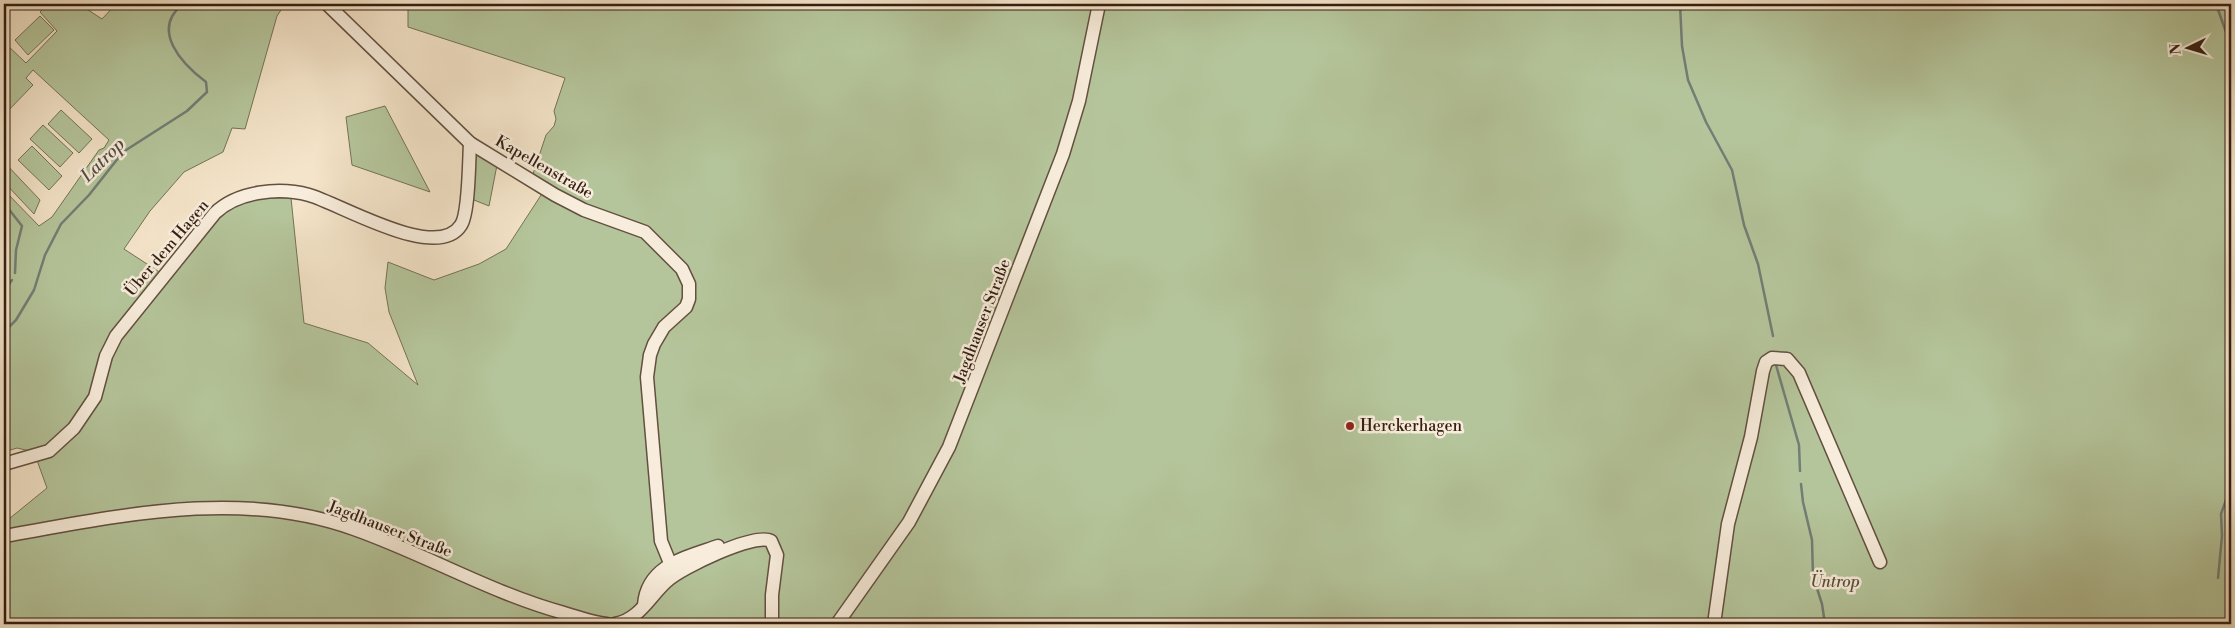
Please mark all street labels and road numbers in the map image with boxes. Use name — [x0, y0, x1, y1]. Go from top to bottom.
street label: Kapellenstraße — [492, 131, 596, 203]
street label: Über dem Hagen — [119, 194, 214, 301]
street label: Jagdhauser Straße — [949, 256, 1015, 387]
street label: Jagdhauser Straße — [324, 496, 455, 562]

